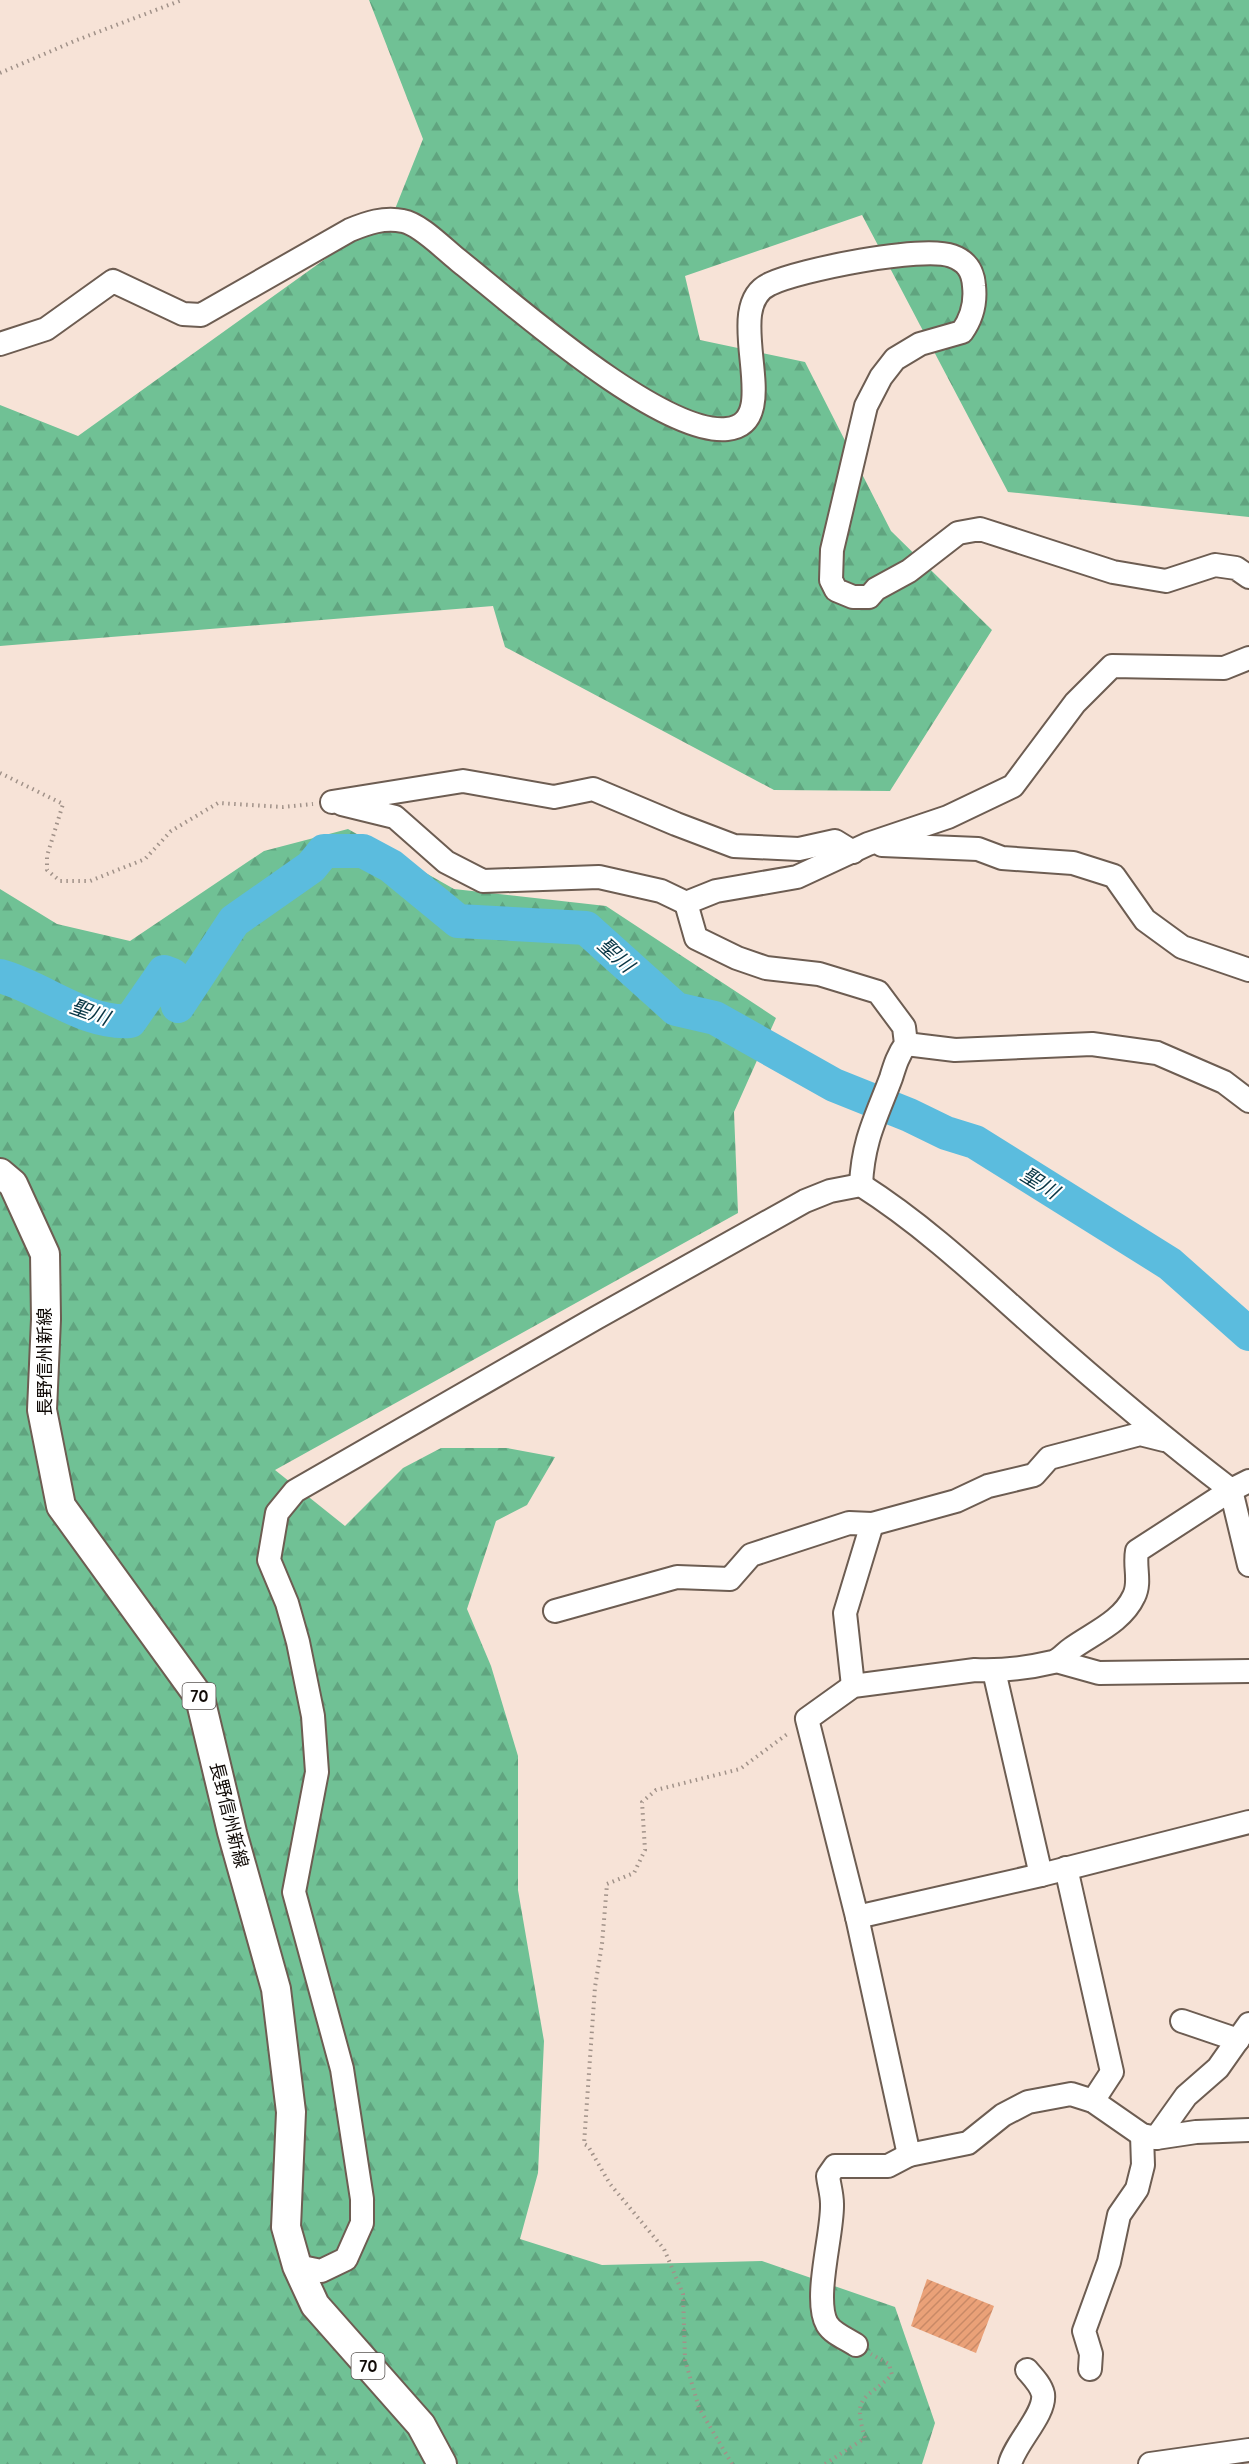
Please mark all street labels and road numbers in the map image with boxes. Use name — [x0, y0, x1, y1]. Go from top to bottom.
street label: 長野信州新線 — [33, 1308, 56, 1416]
road number: 70 — [182, 1683, 216, 1709]
street label: 長野信州新線 — [205, 1760, 254, 1870]
road number: 70 — [352, 2353, 385, 2379]

